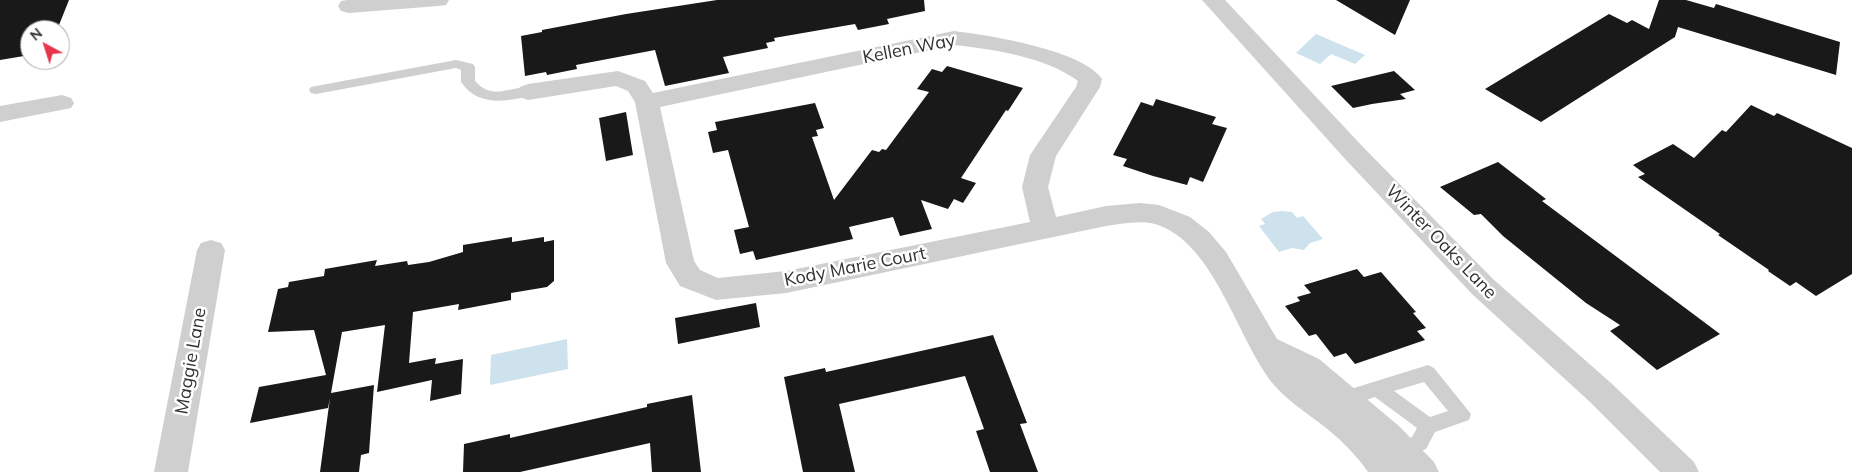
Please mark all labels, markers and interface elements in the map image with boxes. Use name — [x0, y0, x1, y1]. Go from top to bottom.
north arrow — [20, 20, 70, 70]
text: N — [26, 24, 46, 45]
street label: Kellen Way — [861, 29, 957, 69]
street label: Winter Oaks Lane — [1381, 180, 1501, 304]
street label: Kody Marie Court — [782, 243, 928, 291]
street label: Maggie Lane — [171, 306, 211, 416]

